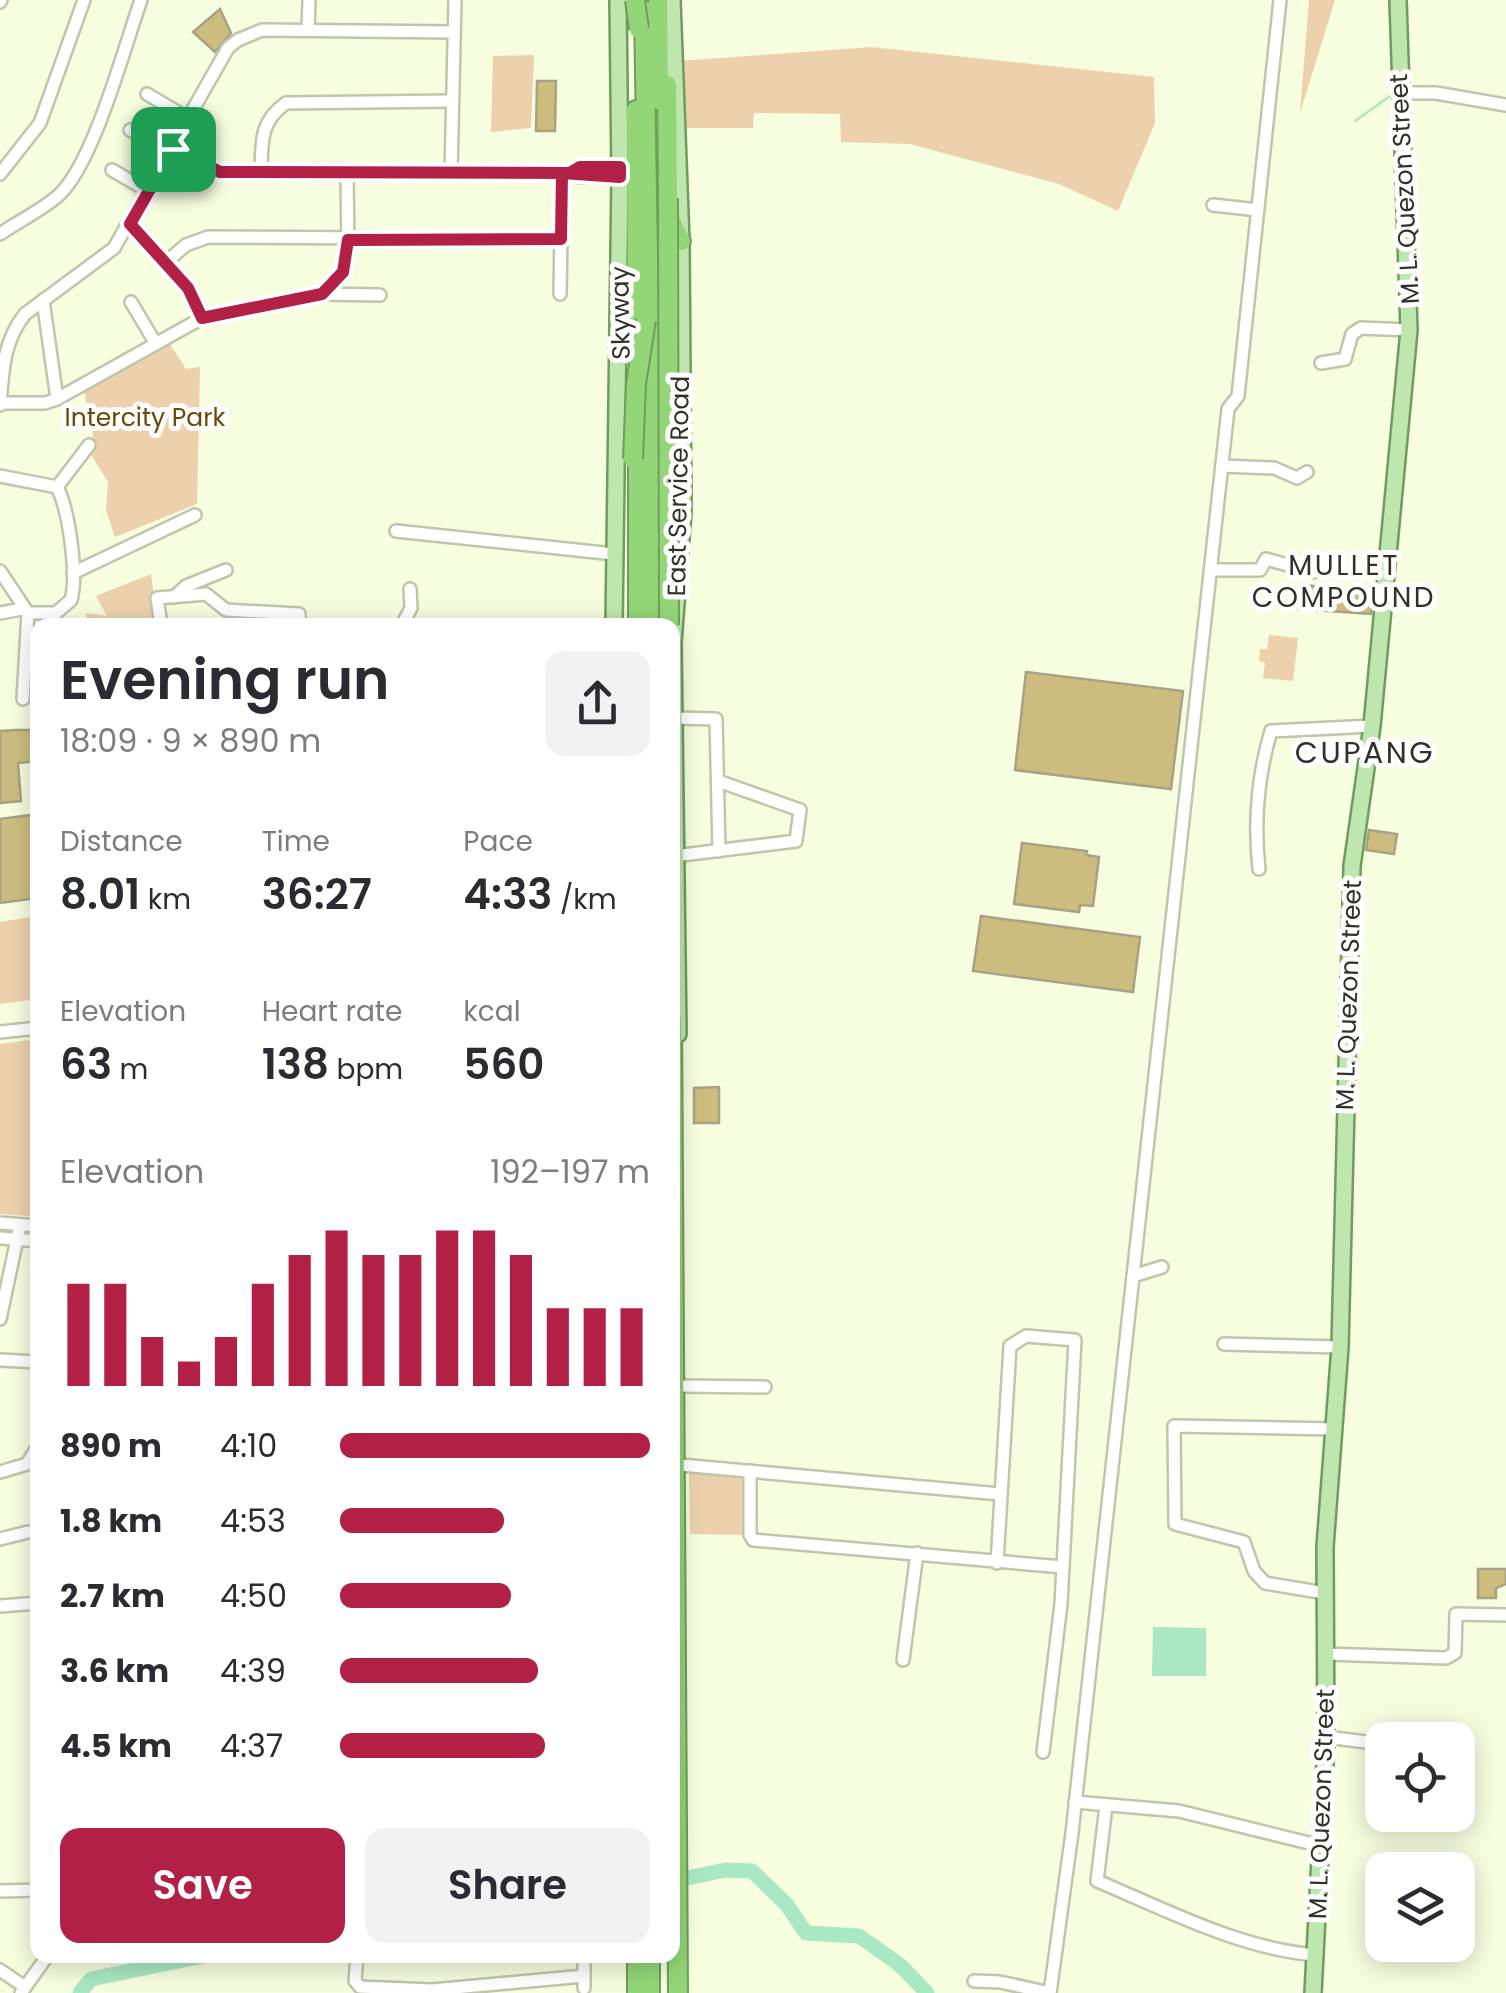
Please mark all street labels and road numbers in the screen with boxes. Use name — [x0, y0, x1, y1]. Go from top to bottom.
street label: M. L. Quezon Street — [1381, 73, 1428, 305]
street label: Skyway — [602, 266, 639, 360]
street label: East Service Road — [659, 375, 698, 597]
street label: M. L. Quezon Street — [1327, 879, 1370, 1111]
street label: M. L. Quezon Street — [1300, 1688, 1343, 1920]

